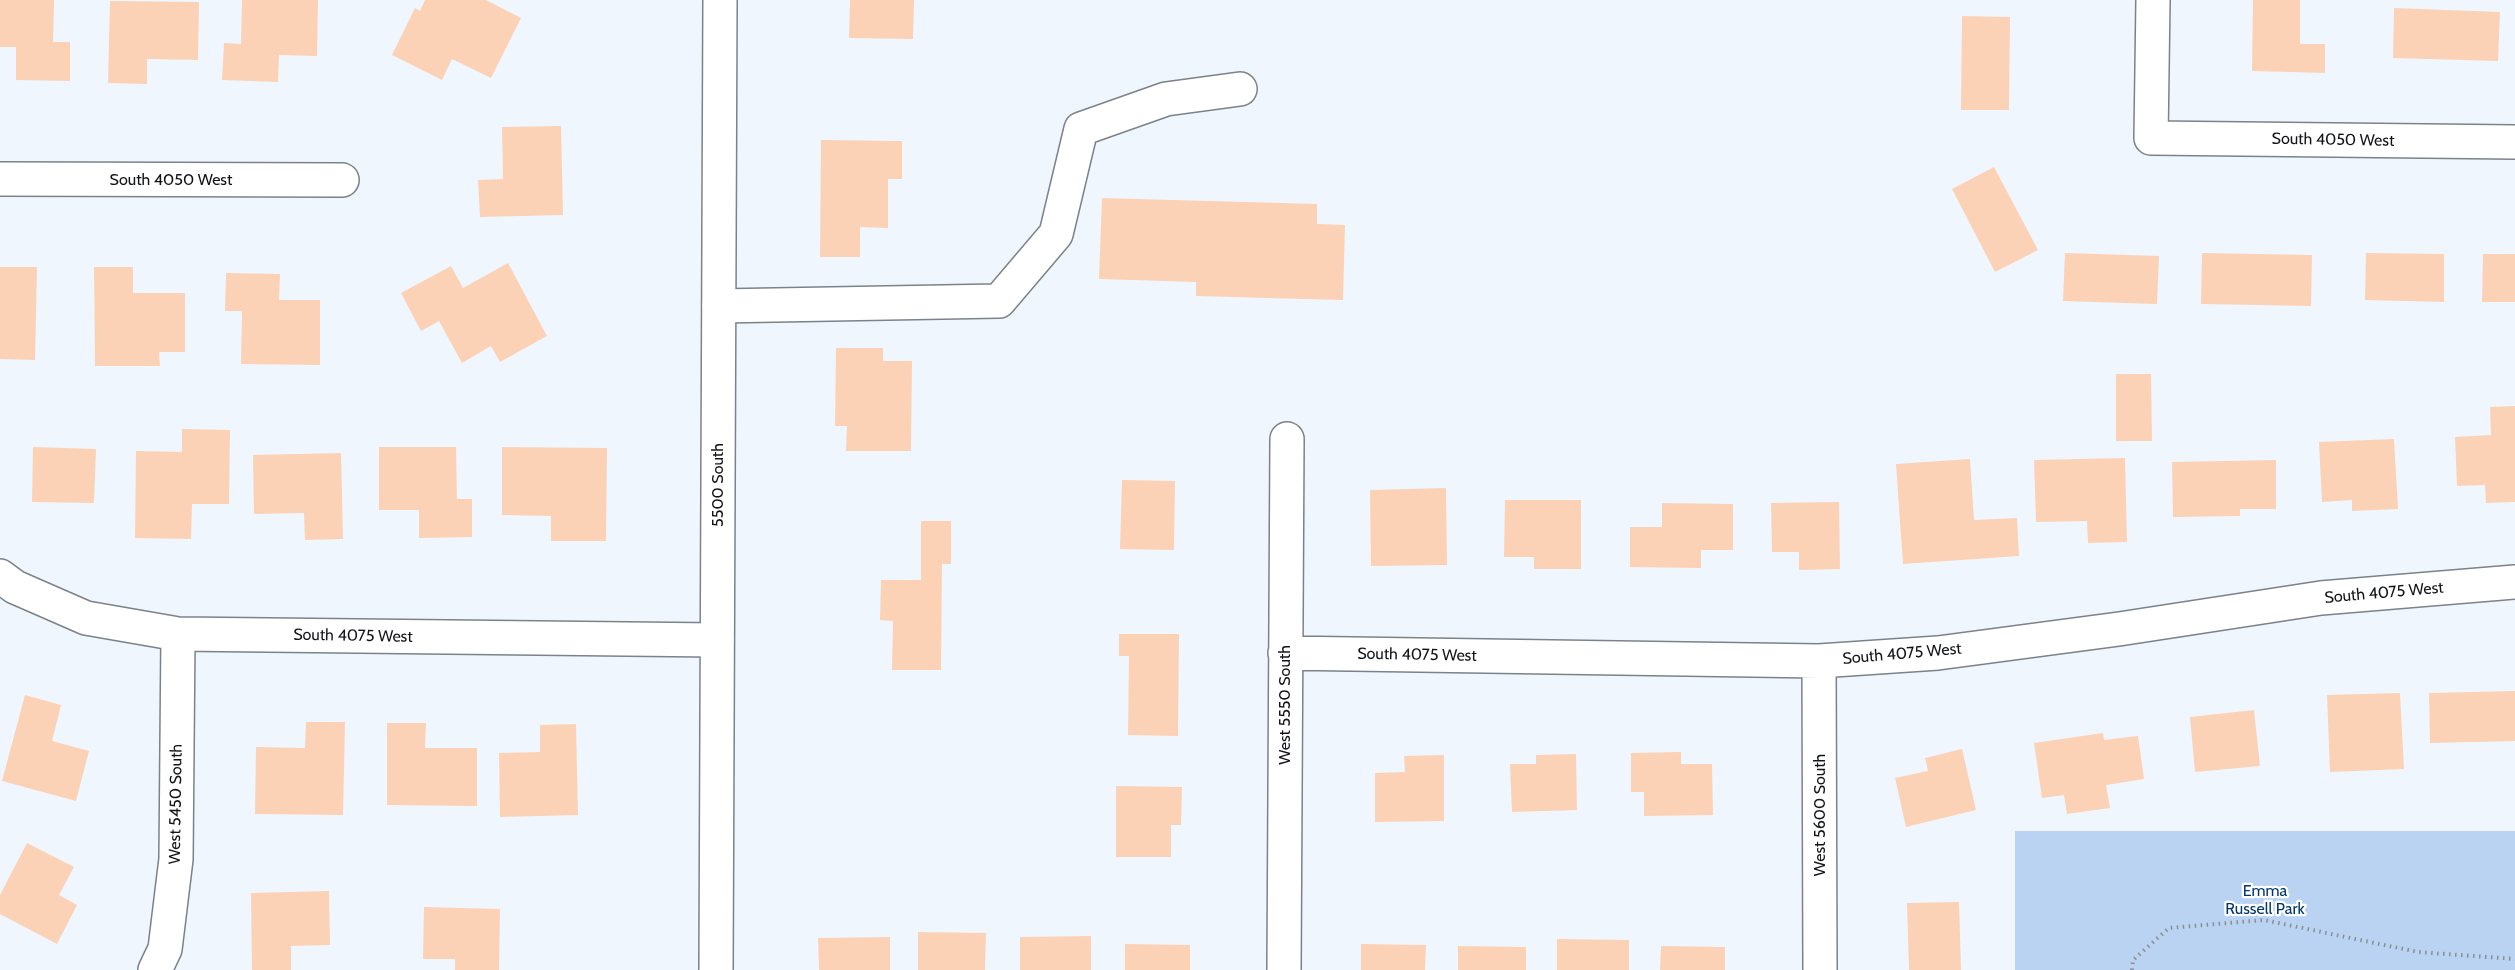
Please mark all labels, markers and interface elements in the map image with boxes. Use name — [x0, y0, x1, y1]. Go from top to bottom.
street label: South 4050 West — [2271, 129, 2395, 151]
street label: South 4050 West — [110, 170, 232, 190]
street label: 5500 South — [708, 443, 728, 527]
street label: South 4075 West — [2324, 578, 2444, 608]
street label: South 4075 West — [293, 625, 413, 647]
street label: South 4075 West — [1842, 639, 1962, 669]
street label: South 4075 West — [1357, 644, 1477, 666]
street label: West 5550 South — [1275, 645, 1295, 765]
street label: West 5450 South — [165, 744, 187, 864]
street label: West 5600 South — [1810, 754, 1830, 876]
park label: Emma Russell Park — [2225, 881, 2305, 919]

